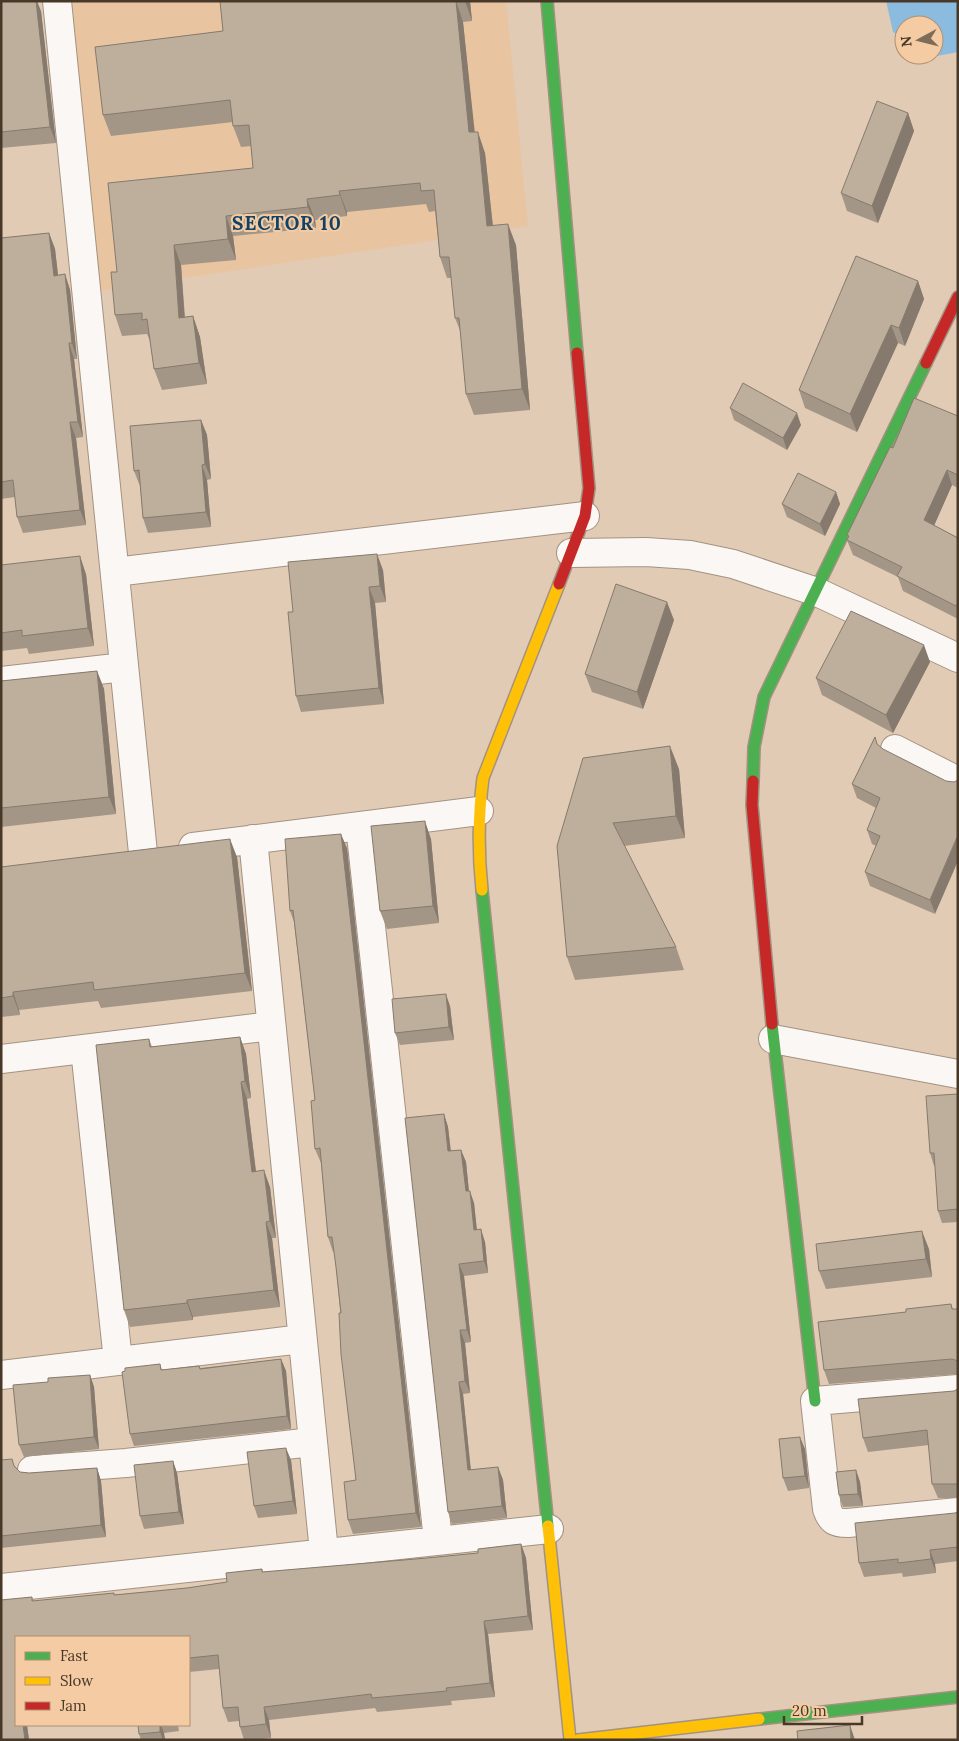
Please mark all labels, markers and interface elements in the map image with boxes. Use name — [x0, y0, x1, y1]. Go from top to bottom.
north arrow — [894, 15, 944, 65]
text: N — [896, 35, 916, 48]
district label: SECTOR 10 — [232, 211, 342, 235]
legend — [15, 1636, 190, 1726]
text: Fast — [60, 1646, 88, 1665]
text: Slow — [60, 1671, 93, 1690]
scale bar — [784, 1694, 862, 1726]
text: Jam — [59, 1696, 87, 1715]
text: 20 m — [792, 1701, 827, 1720]

